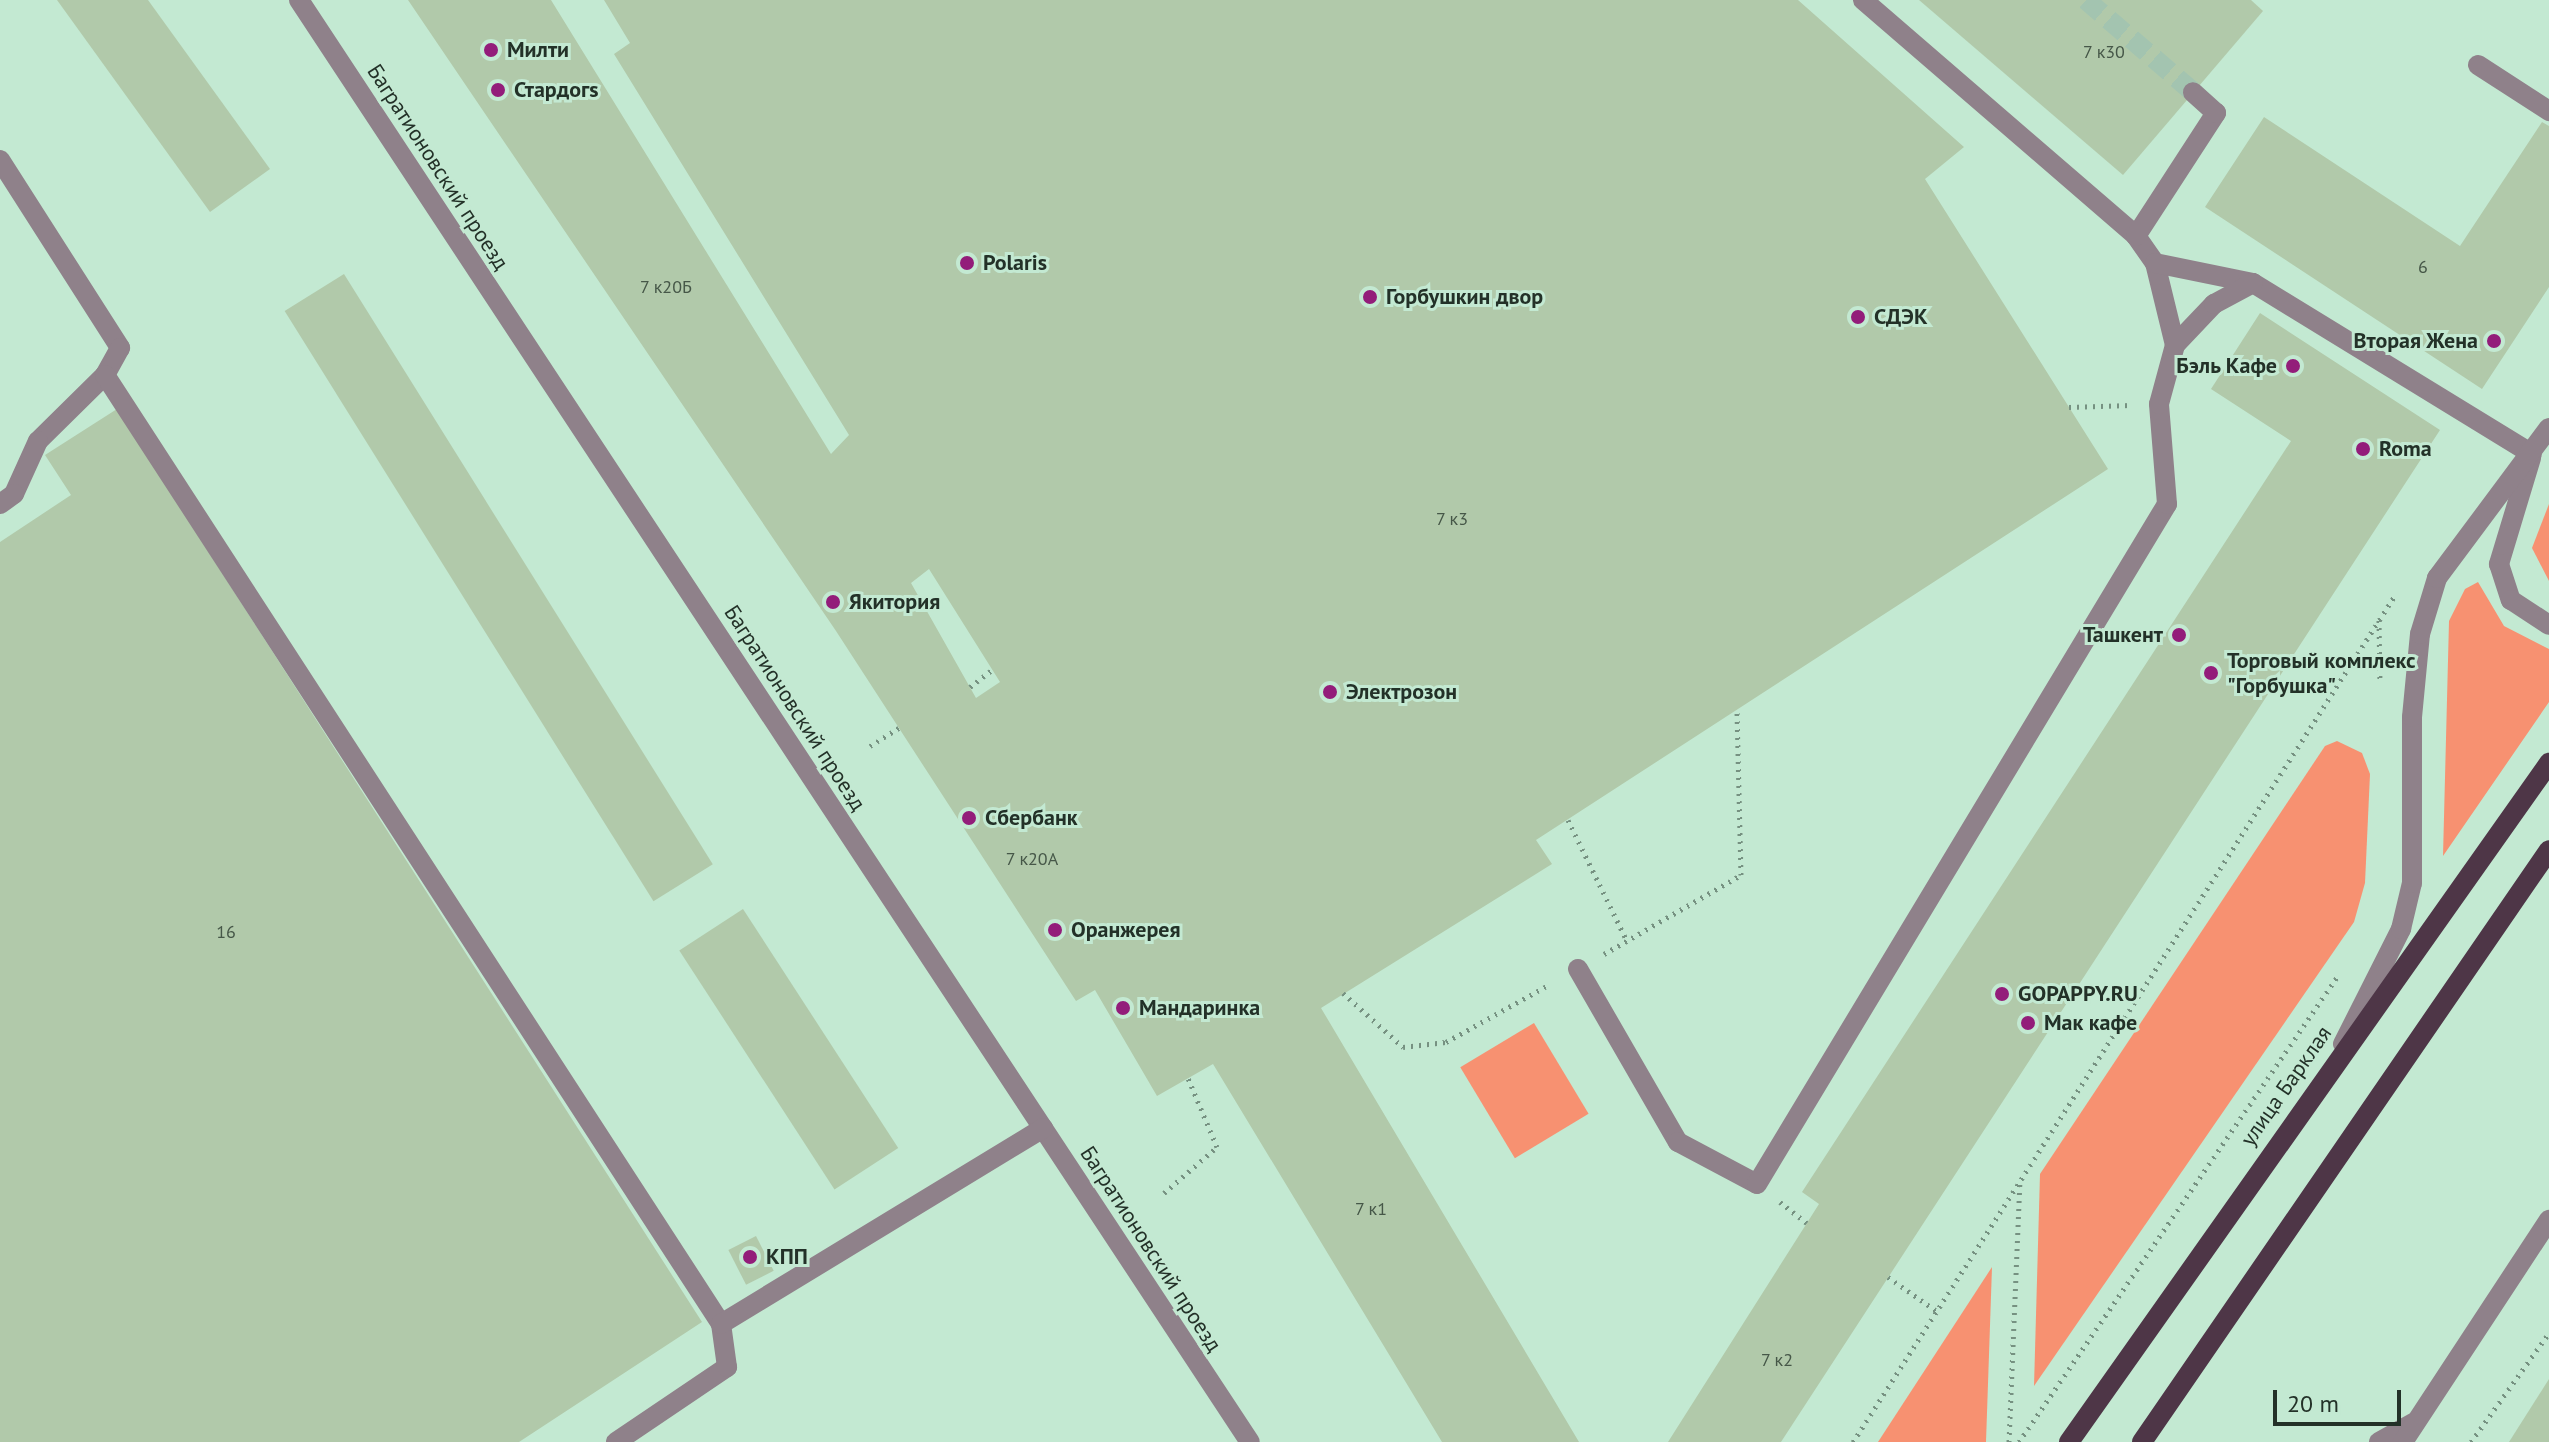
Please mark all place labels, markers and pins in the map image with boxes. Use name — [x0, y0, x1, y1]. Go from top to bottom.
place label: Милти — [507, 37, 569, 63]
marker: Милти — [482, 41, 500, 59]
place label: Стардогs — [514, 77, 599, 103]
marker: Стардогs — [489, 81, 507, 99]
place label: Polaris — [983, 250, 1047, 276]
marker: Polaris — [958, 254, 976, 272]
place label: Горбушкин двор — [1386, 284, 1543, 310]
marker: Горбушкин двор — [1361, 288, 1379, 306]
place label: СДЭК — [1874, 304, 1928, 330]
marker: СДЭК — [1849, 308, 1867, 326]
place label: Вторая Жена — [2353, 328, 2478, 354]
marker: Вторая Жена — [2485, 332, 2503, 350]
place label: Бэль Кафе — [2176, 353, 2277, 379]
marker: Бэль Кафе — [2284, 357, 2302, 375]
place label: Roma — [2379, 436, 2432, 462]
marker: Roma — [2354, 440, 2372, 458]
place label: Якитория — [849, 589, 940, 615]
marker: Якитория — [824, 593, 842, 611]
place label: Ташкент — [2083, 622, 2163, 648]
marker: Ташкент — [2170, 626, 2188, 644]
place label: Торговый комплекс "Горбушка" — [2227, 647, 2416, 698]
marker: Торговый комплекс "Горбушка" — [2202, 664, 2220, 682]
place label: Электрозон — [1346, 679, 1457, 705]
marker: Электрозон — [1321, 683, 1339, 701]
place label: Сбербанк — [985, 805, 1077, 831]
marker: Сбербанк — [960, 809, 978, 827]
place label: Оранжерея — [1071, 917, 1181, 943]
marker: Оранжерея — [1046, 921, 1064, 939]
place label: GOPAPPY.RU — [2018, 981, 2138, 1007]
marker: GOPAPPY.RU — [1993, 985, 2011, 1003]
place label: Мандаринка — [1139, 995, 1260, 1021]
marker: Мандаринка — [1114, 999, 1132, 1017]
place label: Мак кафе — [2044, 1010, 2137, 1036]
marker: Мак кафе — [2019, 1014, 2037, 1032]
place label: КПП — [766, 1244, 808, 1270]
marker: КПП — [741, 1248, 759, 1266]

